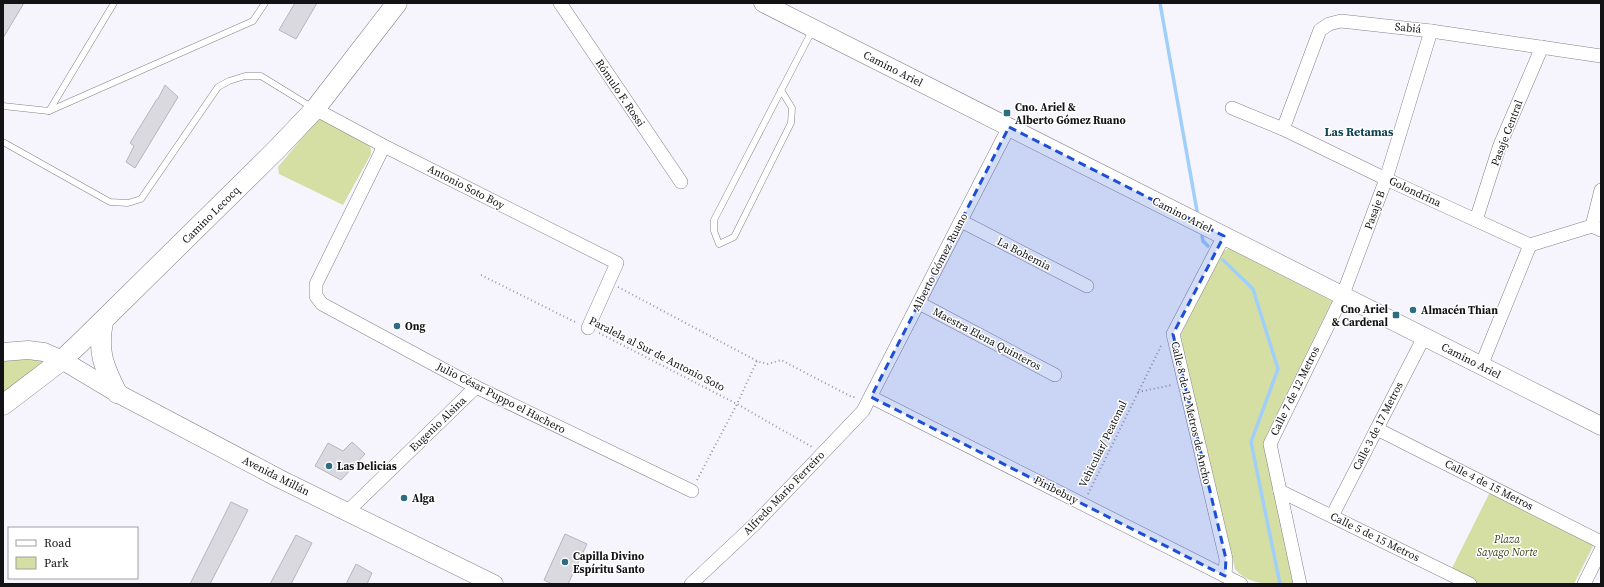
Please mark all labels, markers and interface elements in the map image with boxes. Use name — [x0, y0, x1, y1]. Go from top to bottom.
street label: Sabiá — [1394, 19, 1422, 37]
street label: Camino Ariel — [861, 48, 925, 90]
street label: Rómulo F. Rossi — [592, 56, 648, 130]
street label: Pasaje Central — [1487, 98, 1527, 168]
place label: Cno. Ariel & Alberto Gómez Ruano — [1015, 100, 1126, 128]
marker: Cno. Ariel & Alberto Gómez Ruano — [1002, 108, 1012, 118]
district label: Las Retamas — [1325, 124, 1394, 140]
street label: Antonio Soto Boy — [425, 161, 507, 213]
street label: Golondrina — [1387, 173, 1444, 211]
street label: Camino Lecocq — [179, 182, 244, 247]
street label: Pasaje B — [1361, 188, 1389, 232]
street label: Camino Ariel — [1150, 194, 1214, 236]
street label: Alberto Gómez Ruano — [909, 211, 971, 313]
street label: La Bohemia — [994, 234, 1054, 274]
place label: Cno Ariel & Cardenal — [1332, 302, 1388, 330]
place label: Almacén Thian — [1421, 303, 1498, 318]
street label: Maestra Elena Quinteros — [930, 304, 1044, 374]
marker: Almacén Thian — [1408, 305, 1418, 315]
marker: Cno Ariel & Cardenal — [1391, 310, 1401, 320]
street label: Paralela al Sur de Antonio Soto — [587, 313, 727, 395]
place label: Ong — [405, 319, 425, 334]
marker: Ong — [392, 321, 402, 331]
street label: Calle 8 de 12 Metros de Ancho — [1167, 340, 1215, 486]
street label: Camino Ariel — [1439, 340, 1503, 382]
street label: Calle 7 de 12 Metros — [1267, 344, 1323, 438]
street label: Julio César Puppo el Hachero — [433, 358, 568, 437]
street label: Calle 3 de 17 Metros — [1349, 379, 1407, 473]
street label: Eugenio Alsina — [406, 393, 470, 455]
street label: Vehicular/ Peatonal — [1075, 398, 1131, 490]
street label: Alfredo Mario Ferreiro — [740, 448, 828, 538]
street label: Avenida Millán — [240, 453, 313, 500]
street label: Calle 4 de 15 Metros — [1442, 456, 1536, 514]
place label: Las Delicias — [337, 459, 397, 474]
marker: Las Delicias — [324, 461, 334, 471]
street label: Piribebuy — [1031, 472, 1081, 508]
place label: Alga — [412, 491, 435, 506]
marker: Alga — [399, 493, 409, 503]
street label: Calle 5 de 15 Metros — [1328, 509, 1422, 565]
legend — [8, 527, 138, 579]
park label: Plaza Sayago Norte — [1477, 532, 1538, 560]
text: Road — [44, 535, 71, 551]
place label: Capilla Divino Espíritu Santo — [573, 549, 645, 577]
text: Park — [44, 555, 69, 571]
marker: Capilla Divino Espíritu Santo — [560, 557, 570, 567]

